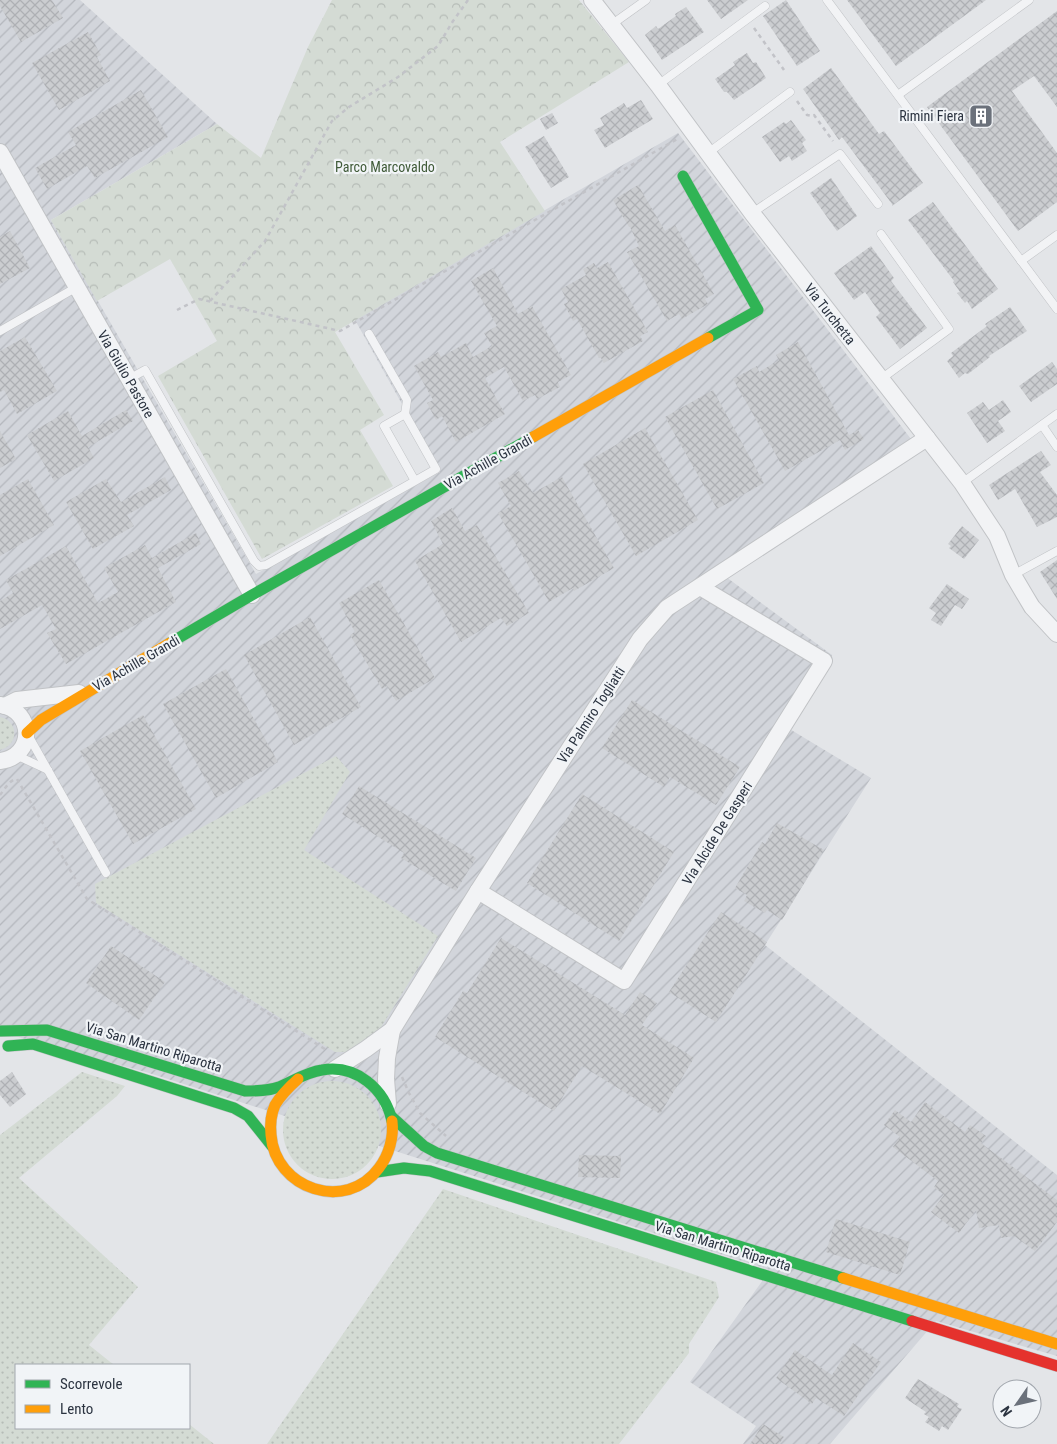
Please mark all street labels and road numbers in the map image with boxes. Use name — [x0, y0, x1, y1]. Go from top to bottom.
street label: Via Turchetta — [801, 280, 859, 348]
street label: Via Giulio Pastore — [94, 327, 158, 421]
street label: Via Achille Grandi — [441, 431, 535, 493]
street label: Via Achille Grandi — [90, 632, 182, 694]
street label: Via Palmiro Togliatti — [554, 664, 628, 766]
street label: Via Alcide De Gasperi — [679, 778, 755, 888]
street label: Via San Martino Riparotta — [84, 1019, 224, 1075]
street label: Via San Martino Riparotta — [653, 1218, 793, 1274]

